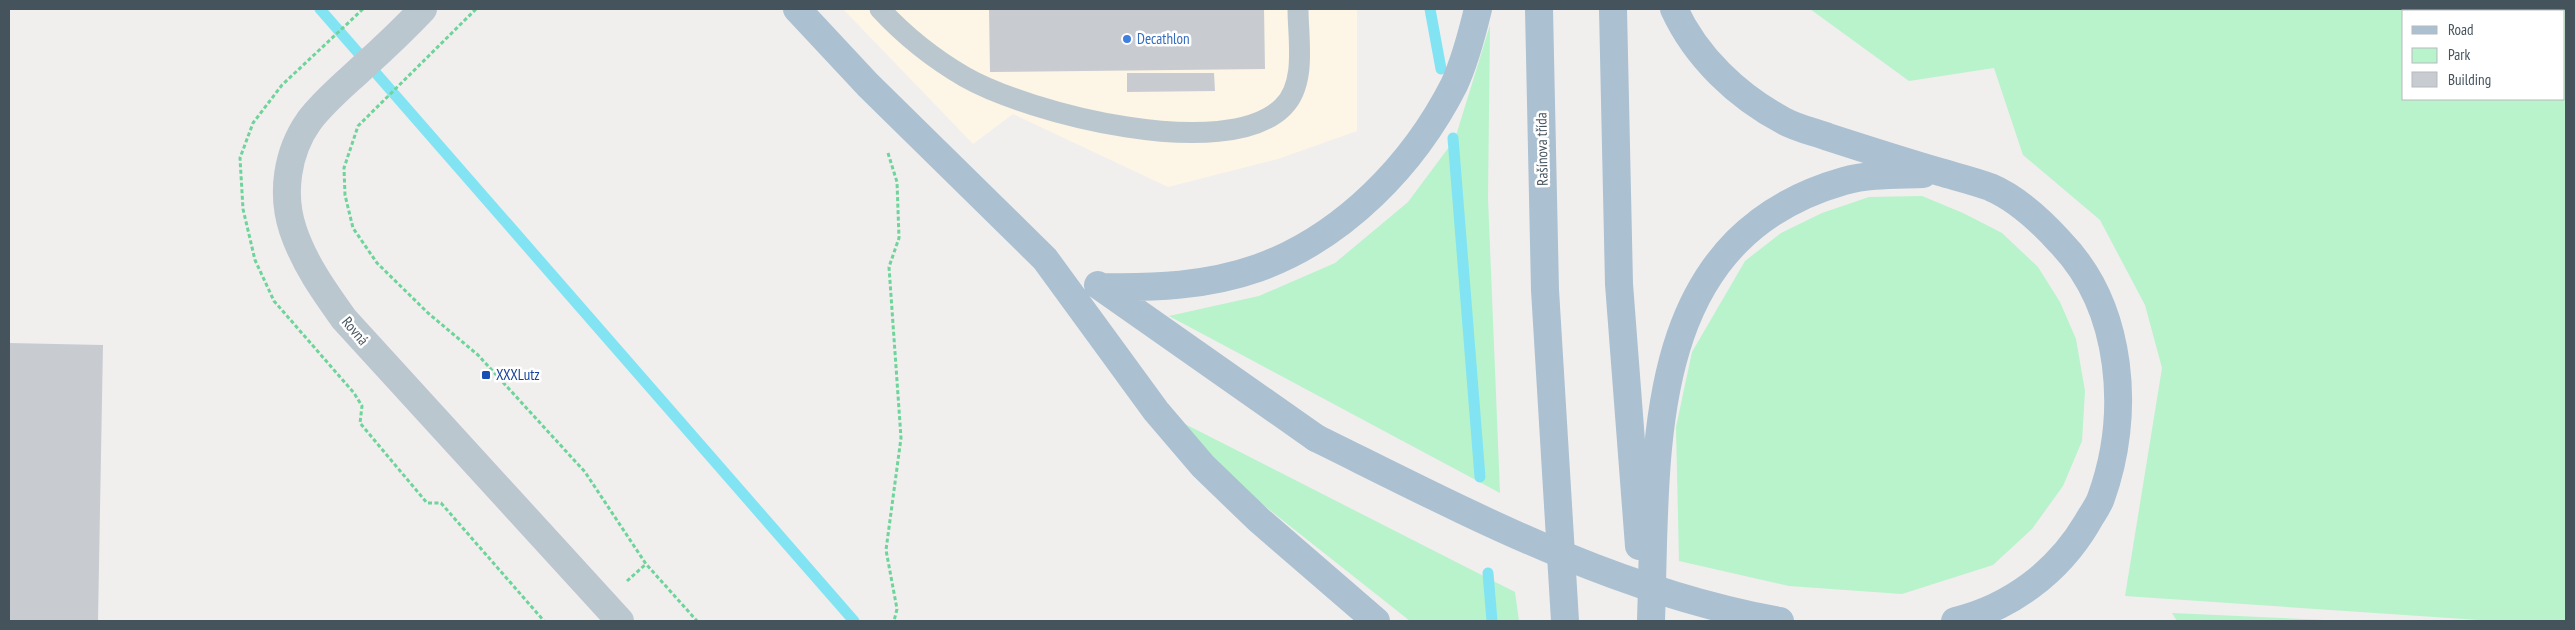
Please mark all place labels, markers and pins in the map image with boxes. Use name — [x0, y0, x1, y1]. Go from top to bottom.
place label: Decathlon — [1137, 29, 1190, 48]
marker: Decathlon — [1121, 33, 1133, 45]
place label: XXXLutz — [496, 365, 540, 384]
marker: XXXLutz — [480, 369, 492, 381]

